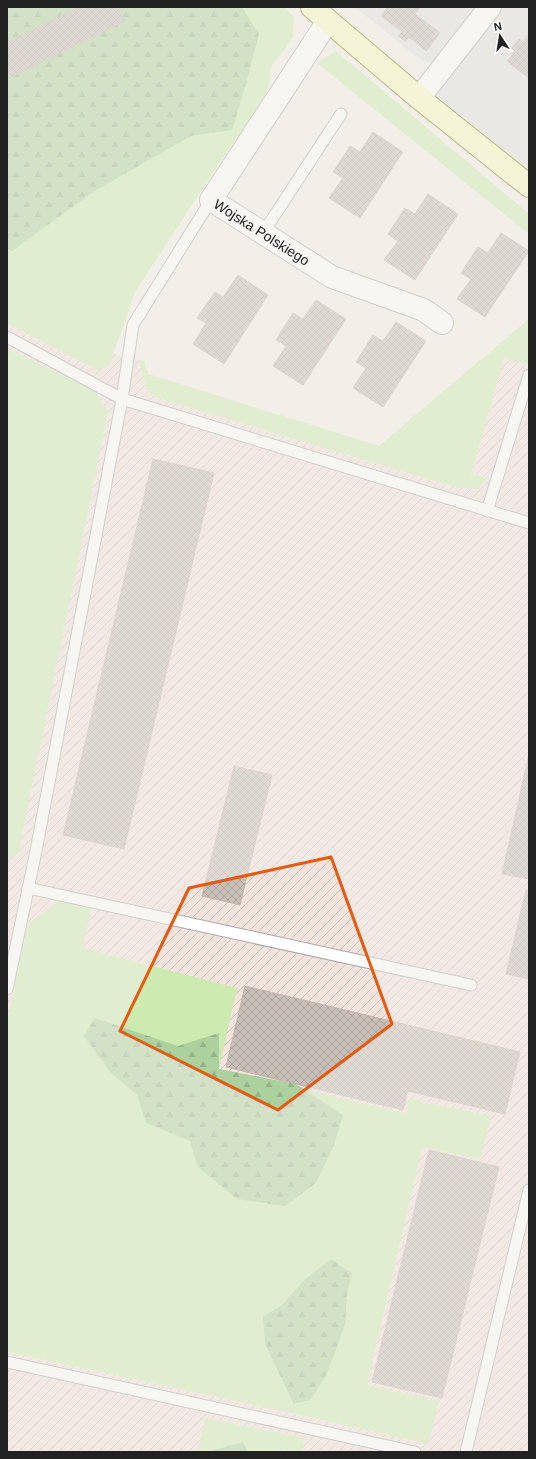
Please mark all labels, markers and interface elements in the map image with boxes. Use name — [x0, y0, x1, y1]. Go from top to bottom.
north arrow — [480, 16, 520, 56]
text: N — [493, 20, 503, 33]
street label: Wojska Polskiego — [211, 196, 313, 269]

